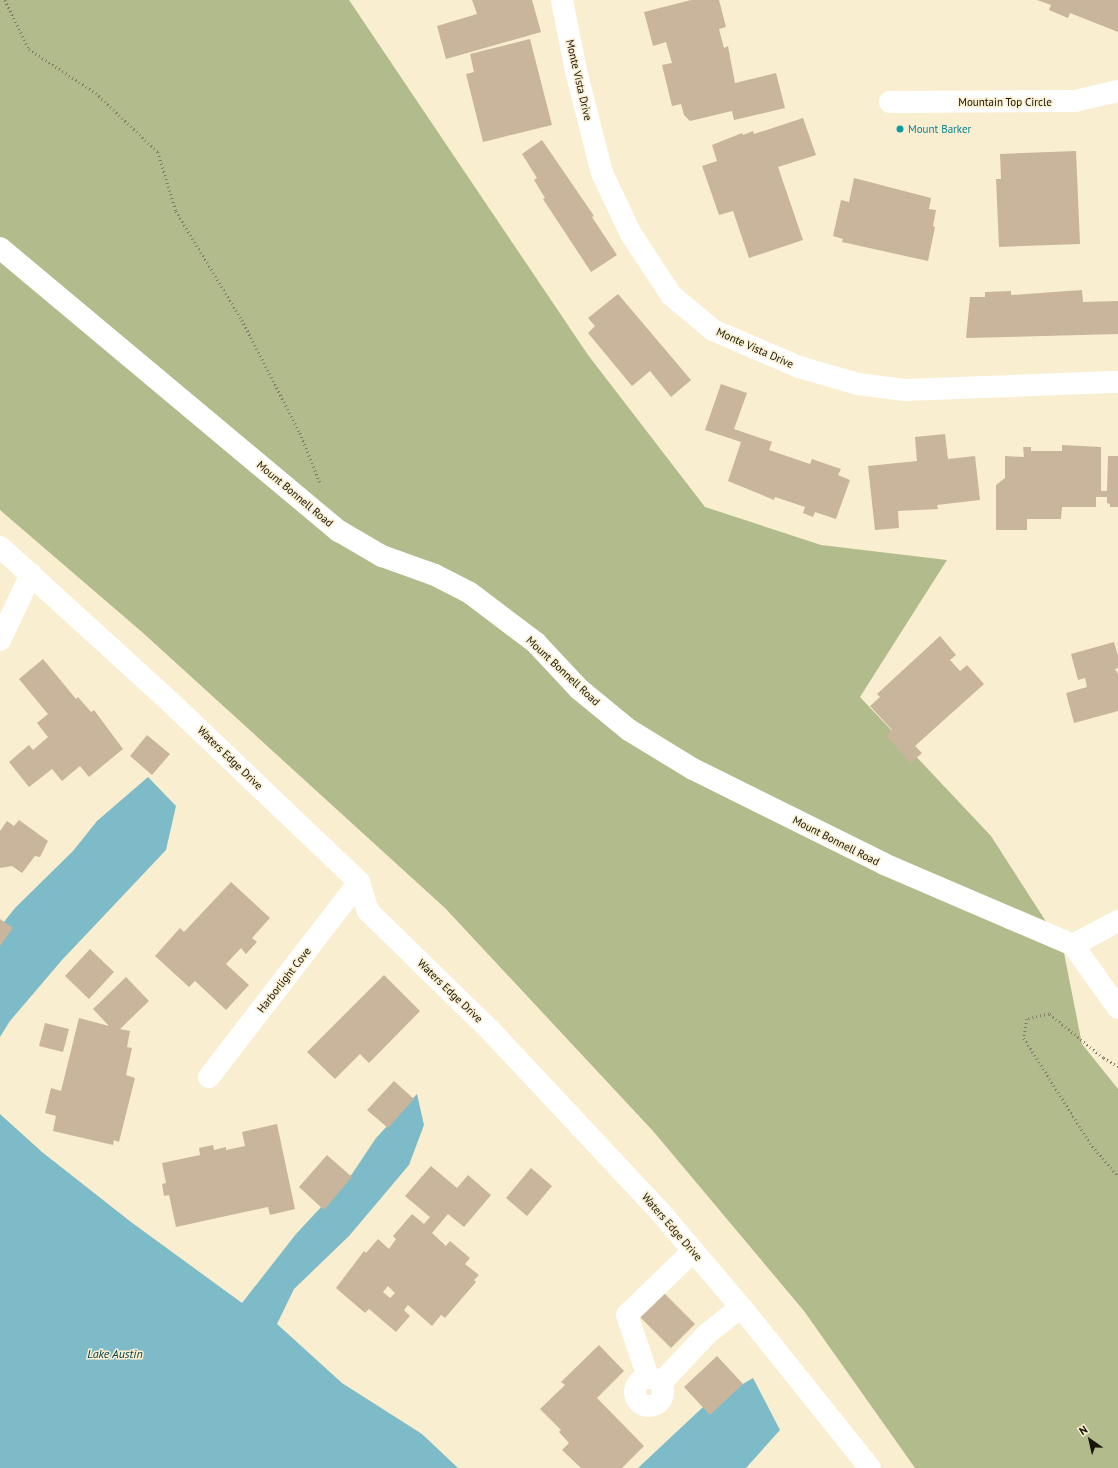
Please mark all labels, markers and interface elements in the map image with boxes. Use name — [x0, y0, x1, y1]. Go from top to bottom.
street label: Monte Vista Drive — [563, 38, 595, 122]
street label: Mountain Top Circle — [958, 95, 1052, 109]
place label: Mount Barker — [908, 122, 971, 136]
marker: Mount Barker — [895, 124, 905, 134]
street label: Monte Vista Drive — [714, 325, 796, 371]
street label: Mount Bonnell Road — [254, 458, 336, 530]
street label: Mount Bonnell Road — [523, 634, 603, 708]
street label: Waters Edge Drive — [195, 724, 265, 792]
street label: Mount Bonnell Road — [790, 813, 882, 869]
street label: Harborlight Cove — [254, 945, 314, 1015]
street label: Waters Edge Drive — [415, 957, 485, 1025]
street label: Waters Edge Drive — [639, 1190, 705, 1264]
water label: Lake Austin — [87, 1347, 143, 1361]
north arrow — [1070, 1420, 1110, 1460]
text: N — [1076, 1422, 1090, 1438]

